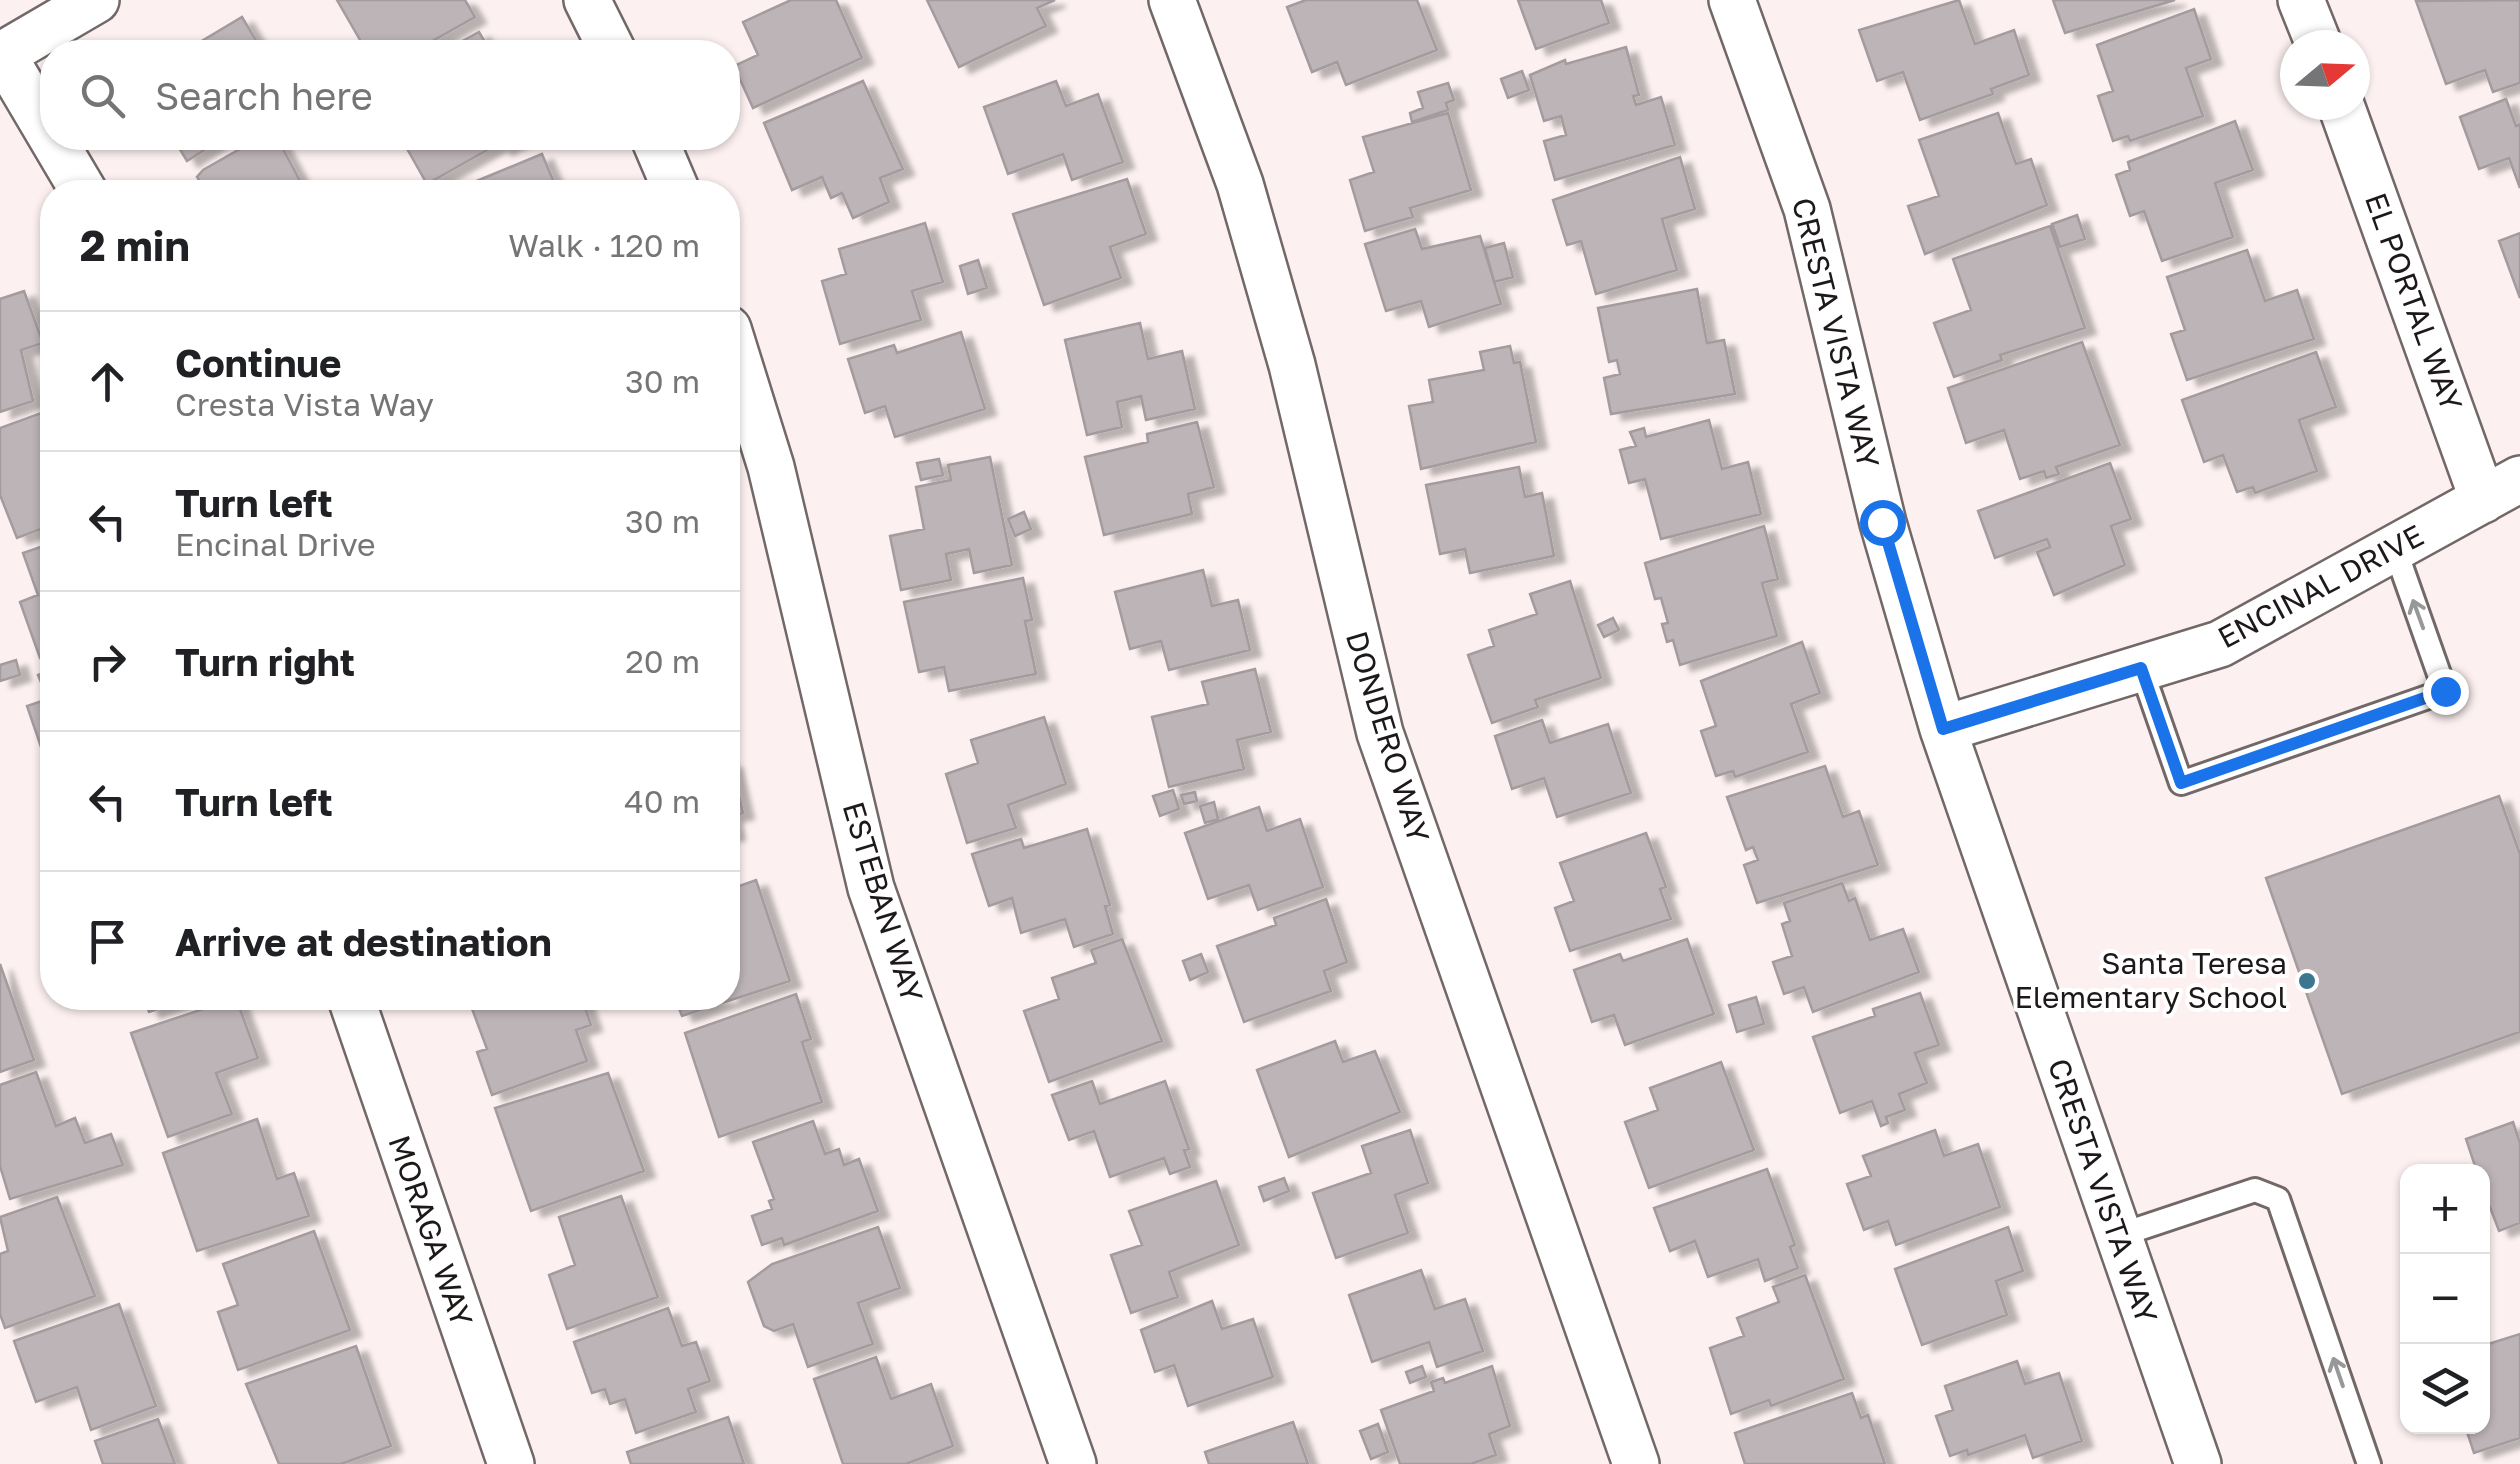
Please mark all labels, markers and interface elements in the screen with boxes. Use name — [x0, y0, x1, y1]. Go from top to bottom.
north arrow — [2280, 30, 2370, 120]
search box — [40, 40, 740, 150]
icon: search — [75, 68, 130, 123]
text: Search here — [155, 73, 373, 118]
street label: EL PORTAL WAY — [2358, 188, 2470, 415]
street label: CRESTA VISTA WAY — [1785, 194, 1887, 472]
text: 2 min — [80, 220, 190, 270]
text: Walk · 120 m — [508, 226, 700, 264]
text: Continue — [175, 340, 341, 385]
icon: ahead — [80, 354, 135, 409]
text: 30 m — [625, 362, 700, 400]
text: Cresta Vista Way — [175, 385, 434, 423]
text: Turn left — [175, 480, 333, 525]
icon: left — [80, 494, 135, 549]
route start — [1860, 500, 1906, 546]
text: 30 m — [625, 502, 700, 540]
street label: ENCINAL DRIVE — [2212, 517, 2429, 655]
text: Encinal Drive — [175, 525, 376, 563]
one-way arrow — [2408, 599, 2426, 631]
street label: DONDERO WAY — [1339, 627, 1437, 847]
icon: right — [80, 634, 135, 689]
text: Turn right — [175, 639, 355, 684]
text: 20 m — [625, 642, 700, 680]
route end — [2423, 669, 2469, 715]
icon: left — [80, 774, 135, 829]
text: Turn left — [175, 779, 333, 824]
text: 40 m — [624, 782, 700, 820]
street label: ESTEBAN WAY — [835, 797, 930, 1006]
icon: arrive — [80, 914, 135, 969]
text: Arrive at destination — [175, 919, 552, 964]
place label: Santa Teresa Elementary School — [2014, 945, 2287, 1015]
marker: Santa Teresa Elementary School — [2296, 970, 2318, 992]
street label: CRESTA VISTA WAY — [2041, 1054, 2165, 1328]
street label: MORAGA WAY — [381, 1131, 480, 1331]
map controls — [2400, 1164, 2490, 1434]
button: + — [2400, 1164, 2490, 1254]
button: − — [2400, 1254, 2490, 1344]
button: layers — [2400, 1344, 2490, 1434]
one-way arrow — [2327, 1356, 2345, 1388]

